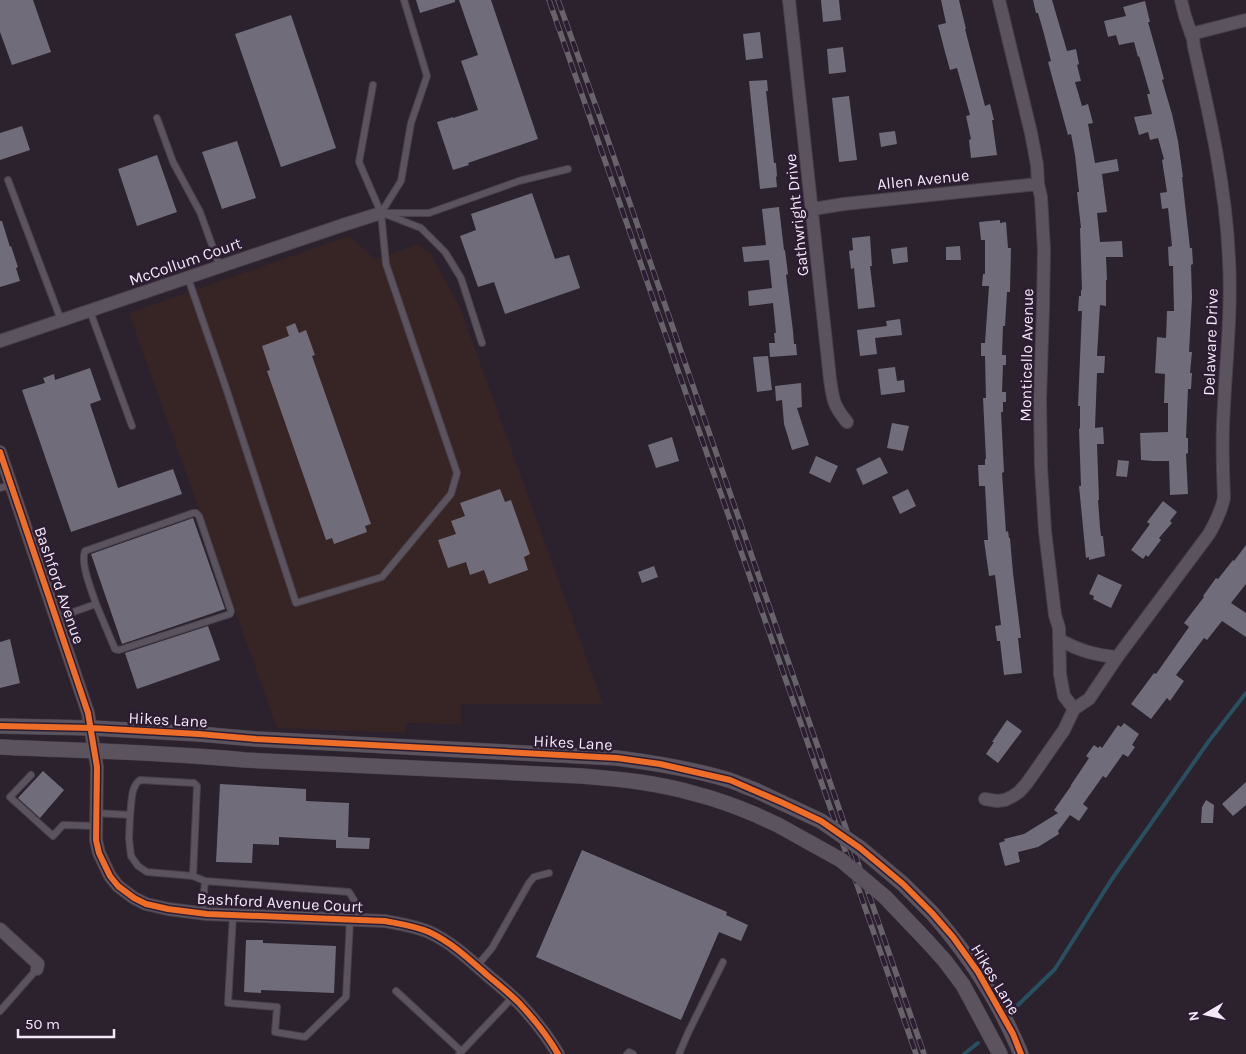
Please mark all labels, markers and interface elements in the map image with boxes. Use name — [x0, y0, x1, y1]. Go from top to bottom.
street label: Gathwright Drive — [781, 153, 812, 277]
street label: Allen Avenue — [876, 165, 970, 194]
street label: McCollum Court — [126, 233, 244, 290]
street label: Monticello Avenue — [1016, 288, 1037, 422]
street label: Delaware Drive — [1199, 288, 1222, 396]
street label: Bashford Avenue — [31, 524, 88, 646]
street label: Hikes Lane — [128, 708, 208, 731]
street label: Hikes Lane — [533, 731, 613, 754]
street label: Bashford Avenue Court — [196, 889, 364, 916]
street label: Hikes Lane — [967, 940, 1024, 1018]
north arrow — [1181, 989, 1231, 1039]
scale bar — [18, 1006, 114, 1038]
text: N — [1184, 1010, 1203, 1022]
text: 50 m — [25, 1015, 60, 1033]

